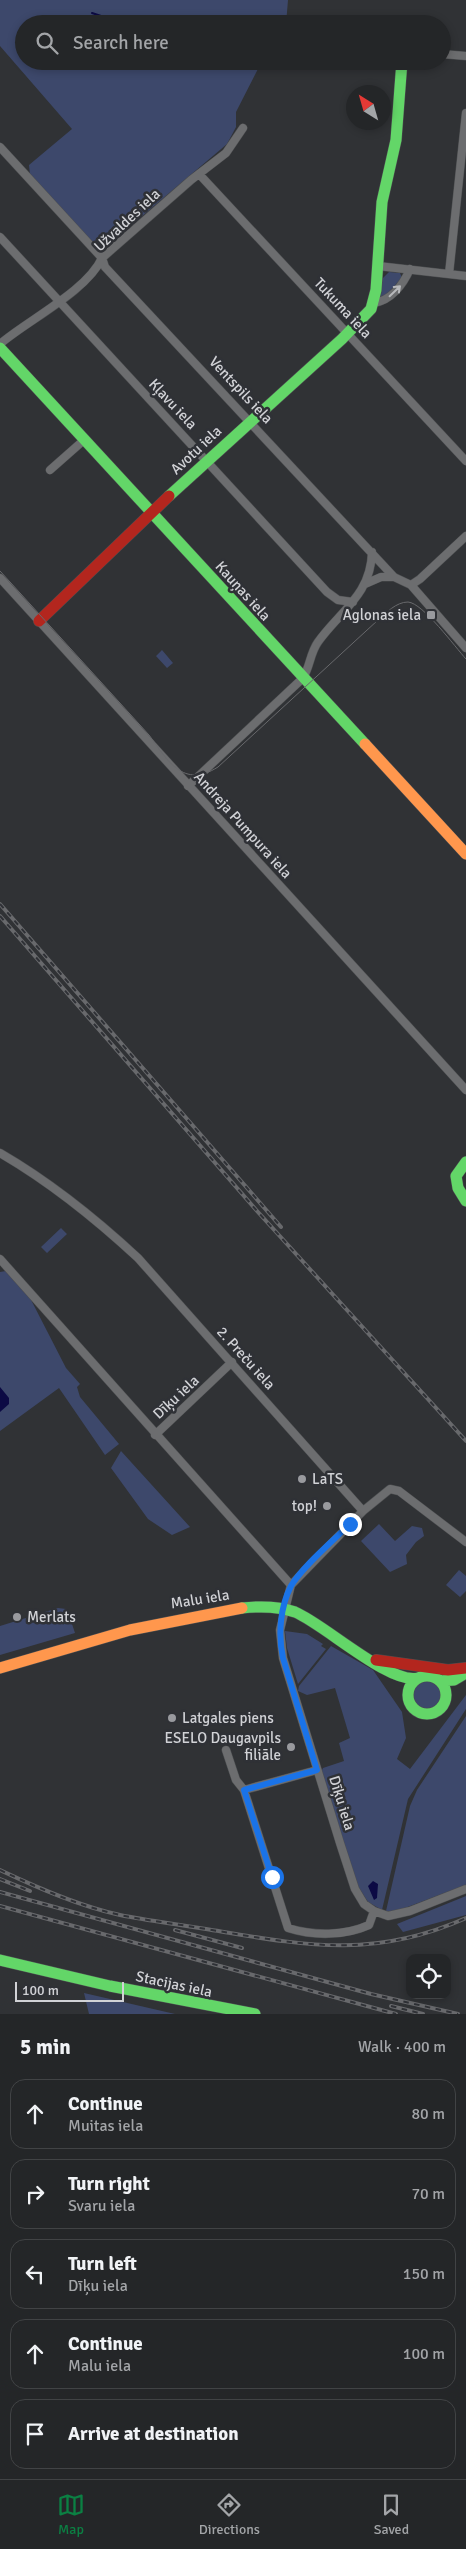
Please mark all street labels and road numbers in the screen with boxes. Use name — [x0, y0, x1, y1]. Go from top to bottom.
street label: Užvaldes iela — [90, 185, 164, 255]
street label: Tukuma iela — [310, 274, 376, 342]
street label: Ventspils iela — [205, 353, 277, 427]
street label: Kļavu iela — [144, 375, 201, 434]
street label: Avotu iela — [167, 422, 225, 478]
street label: Kauņas iela — [211, 557, 274, 625]
street label: Andreja Pumpura iela — [190, 768, 296, 882]
street label: 2. Preču iela — [213, 1323, 279, 1393]
street label: Dīķu iela — [149, 1371, 203, 1423]
street label: Malu iela — [169, 1585, 231, 1613]
street label: Dīķu iela — [324, 1774, 359, 1833]
street label: Stacijas iela — [134, 1967, 214, 2001]

